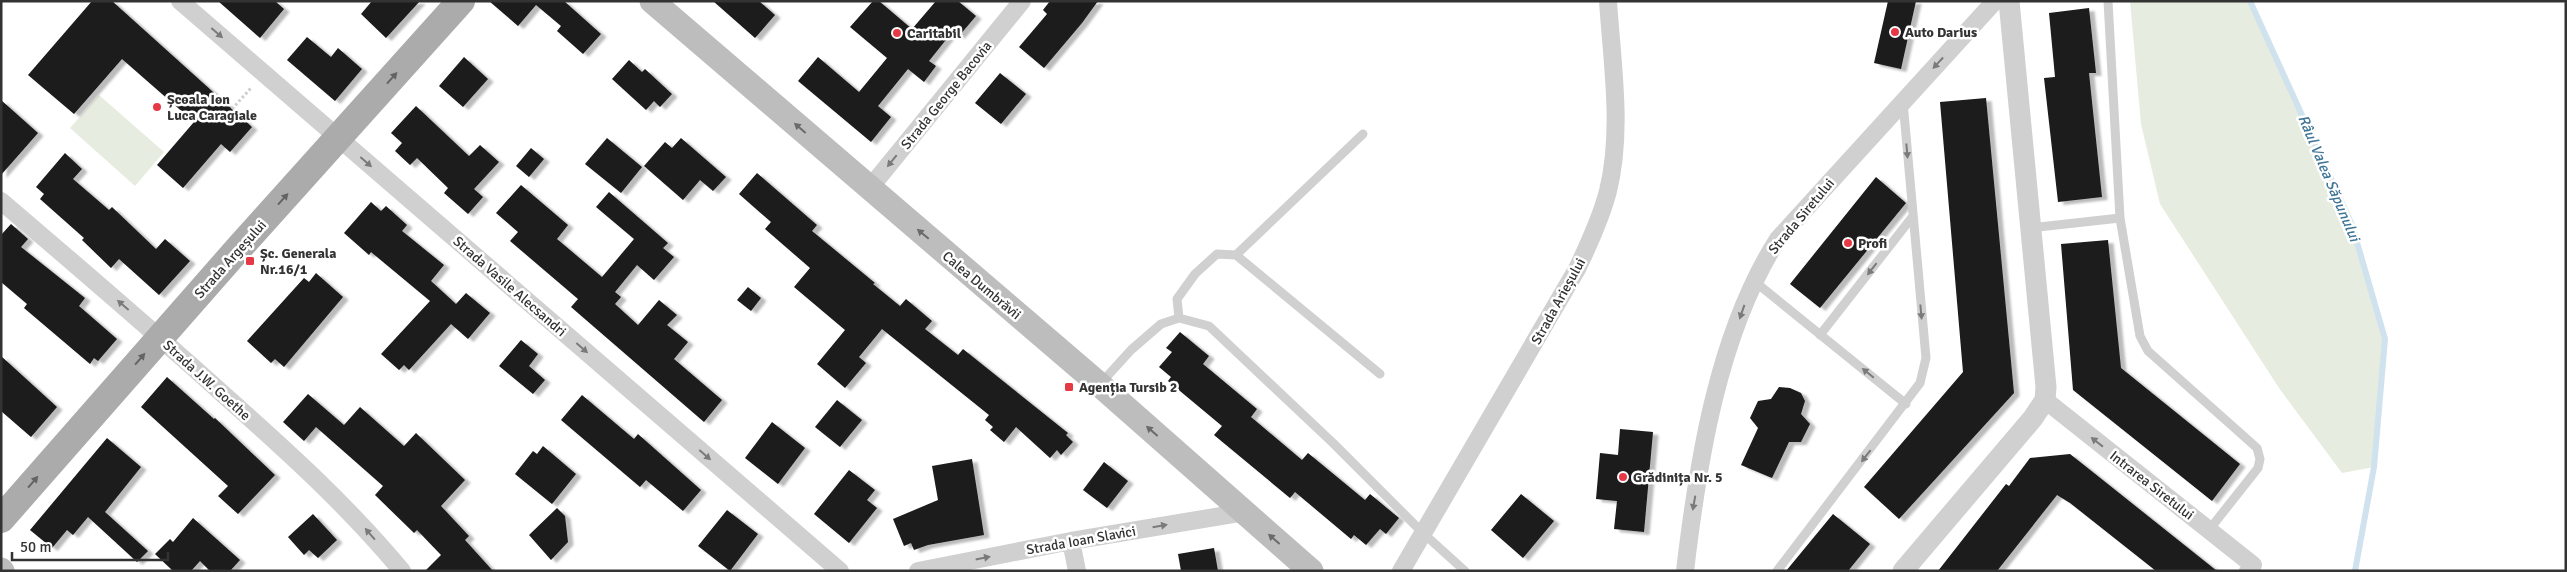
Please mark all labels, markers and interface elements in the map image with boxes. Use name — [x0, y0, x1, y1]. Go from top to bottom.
place label: Auto Darius — [1905, 24, 1977, 41]
place label: Caritabil — [907, 25, 962, 42]
marker: Auto Darius — [1889, 26, 1901, 38]
marker: Caritabil — [891, 27, 903, 39]
one-way arrow — [210, 28, 223, 39]
street label: Strada George Bacovia — [897, 38, 995, 153]
one-way arrow — [1932, 57, 1944, 69]
one-way arrow — [386, 73, 398, 85]
place label: Școala Ion Luca Caragiale — [167, 91, 257, 124]
marker: Școala Ion Luca Caragiale — [151, 101, 163, 113]
water label: Râul Valea Săpunului — [2294, 112, 2365, 246]
one-way arrow — [793, 123, 806, 134]
one-way arrow — [1903, 143, 1911, 159]
one-way arrow — [886, 154, 897, 167]
one-way arrow — [359, 157, 372, 168]
street label: Strada Siretului — [1765, 175, 1838, 258]
one-way arrow — [277, 193, 289, 205]
street label: Strada Argeșului — [191, 217, 270, 302]
one-way arrow — [917, 229, 930, 240]
street label: Strada Vasile Alecsandri — [450, 233, 570, 340]
place label: Profi — [1858, 235, 1887, 252]
marker: Profi — [1842, 237, 1854, 249]
place label: Șc. Generala Nr.16/1 — [260, 245, 336, 278]
street label: Calea Dumbrăvii — [939, 248, 1025, 323]
marker: Șc. Generala Nr.16/1 — [244, 255, 256, 267]
street label: Strada Arieșului — [1528, 255, 1589, 347]
one-way arrow — [1867, 262, 1877, 275]
one-way arrow — [117, 300, 129, 311]
one-way arrow — [1738, 305, 1746, 320]
one-way arrow — [1918, 305, 1926, 321]
street label: Strada J.W. Goethe — [159, 337, 254, 424]
one-way arrow — [575, 343, 588, 354]
one-way arrow — [134, 354, 146, 366]
one-way arrow — [1862, 368, 1875, 379]
place label: Agenția Tursib 2 — [1079, 379, 1177, 396]
marker: Agenția Tursib 2 — [1063, 381, 1075, 393]
one-way arrow — [1147, 425, 1159, 437]
one-way arrow — [2091, 436, 2104, 447]
street label: Intrarea Siretului — [2106, 447, 2197, 524]
one-way arrow — [698, 449, 711, 460]
one-way arrow — [1860, 449, 1871, 462]
place label: Grădinița Nr. 5 — [1633, 469, 1723, 486]
marker: Grădinița Nr. 5 — [1617, 471, 1629, 483]
one-way arrow — [28, 476, 39, 489]
one-way arrow — [1690, 496, 1698, 512]
one-way arrow — [1153, 521, 1169, 529]
street label: Strada Ioan Slavici — [1025, 522, 1137, 558]
one-way arrow — [364, 528, 376, 540]
scale bar — [12, 530, 169, 562]
one-way arrow — [1268, 533, 1281, 544]
text: 50 m — [20, 538, 51, 556]
one-way arrow — [976, 554, 992, 562]

